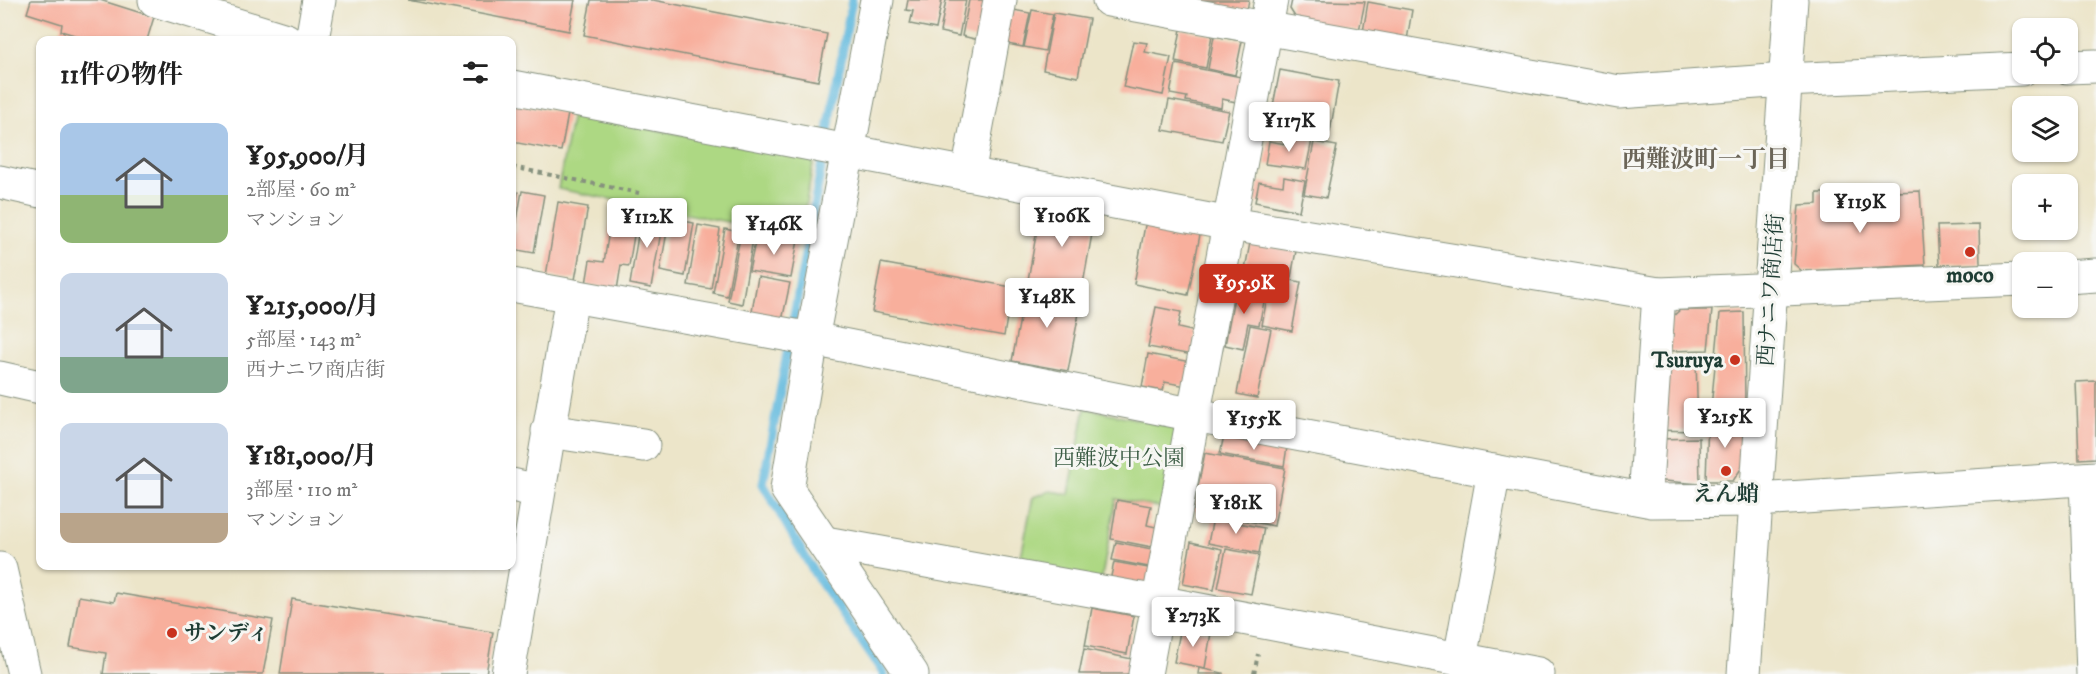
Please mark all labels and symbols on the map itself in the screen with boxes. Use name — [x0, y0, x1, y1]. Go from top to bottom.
pin: ¥117K — [1247, 102, 1331, 153]
district label: 西難波町一丁目 — [1622, 145, 1790, 175]
pin: ¥119K — [1818, 183, 1902, 234]
pin: ¥106K — [1020, 197, 1104, 248]
pin: ¥112K — [605, 198, 689, 249]
pin: ¥146K — [732, 205, 816, 256]
street label: 西ナニワ商店街 — [1752, 213, 1790, 367]
marker: moco — [1963, 245, 1977, 259]
place label: moco — [1946, 262, 1994, 289]
pin: ¥95.9K — [1195, 264, 1293, 315]
pin: ¥148K — [1005, 278, 1089, 329]
place label: Tsuruya — [1651, 347, 1724, 374]
marker: Tsuruya — [1728, 353, 1742, 367]
pin: ¥215K — [1683, 398, 1767, 449]
pin: ¥155K — [1212, 400, 1296, 451]
park label: 西難波中公園 — [1053, 445, 1185, 472]
marker: えん蛸 — [1719, 464, 1733, 478]
place label: えん蛸 — [1693, 481, 1759, 508]
pin: ¥181K — [1194, 484, 1278, 535]
pin: ¥273K — [1151, 597, 1235, 648]
place label: サンディ — [184, 620, 269, 647]
marker: サンディ — [165, 626, 179, 640]

